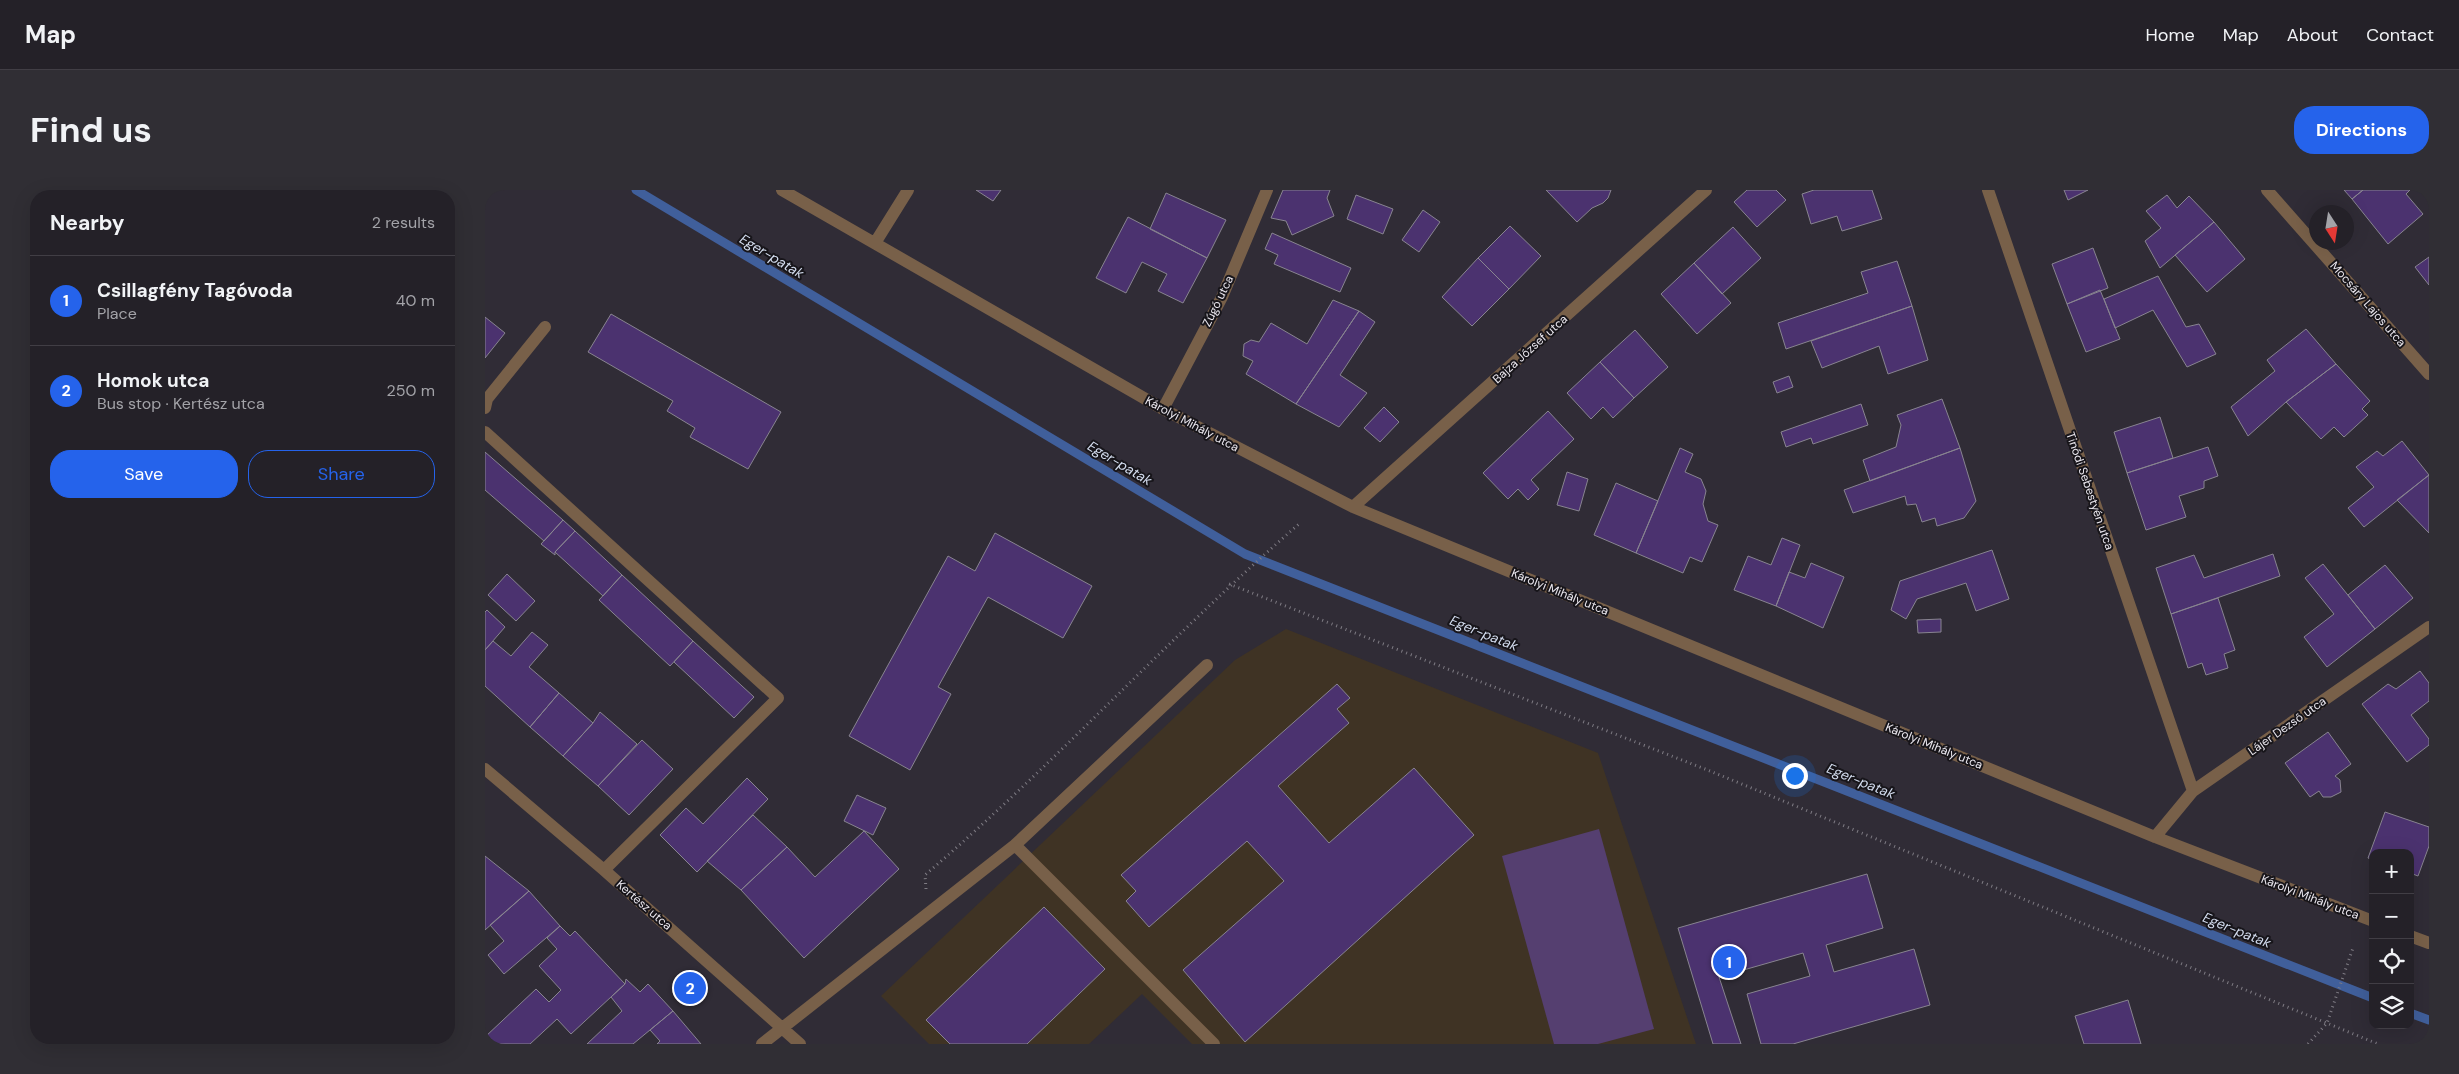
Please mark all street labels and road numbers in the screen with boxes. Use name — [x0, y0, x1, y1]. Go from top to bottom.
street label: Mocsáry Lajos utca — [2327, 258, 2409, 350]
street label: Zúgó utca — [1199, 273, 1237, 329]
street label: Bajza József utca — [1489, 311, 1571, 387]
street label: Károlyi Mihály utca — [1142, 393, 1242, 455]
street label: Tinódi Sebestyén utca — [2062, 430, 2118, 552]
street label: Károlyi Mihály utca — [1509, 565, 1611, 619]
street label: Lájer Dezső utca — [2245, 693, 2329, 759]
street label: Károlyi Mihály utca — [1883, 719, 1985, 773]
street label: Károlyi Mihály utca — [2259, 871, 2361, 923]
street label: Kertész utca — [613, 876, 675, 934]

